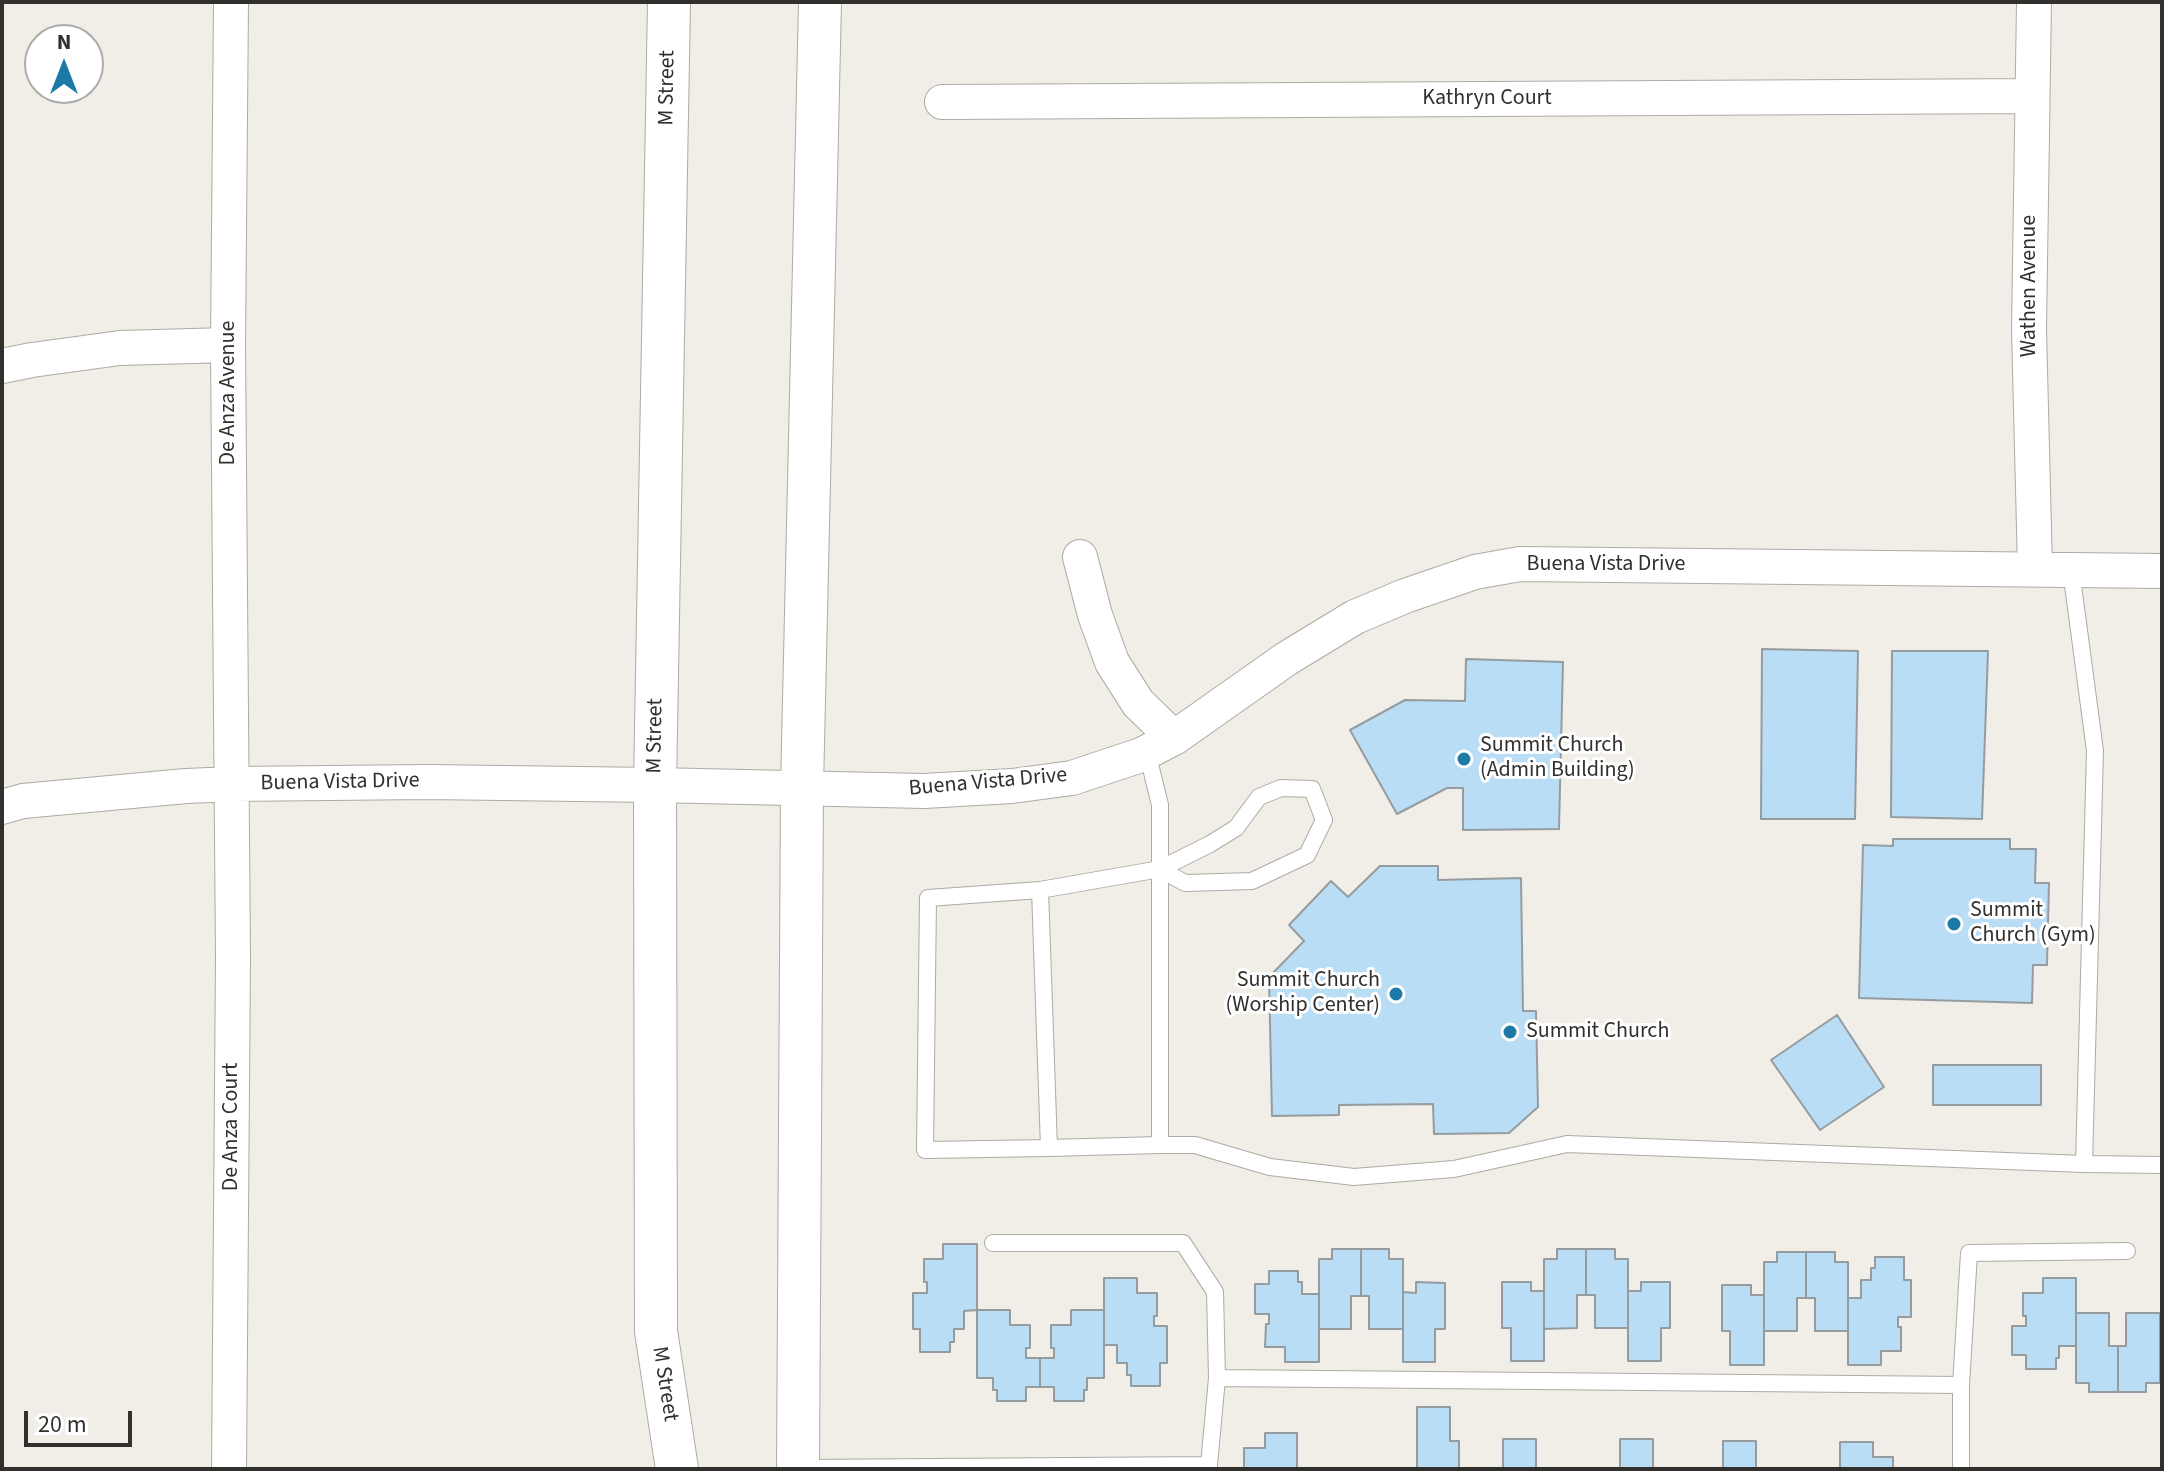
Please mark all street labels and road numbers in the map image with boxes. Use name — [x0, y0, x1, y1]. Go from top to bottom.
street label: M Street — [654, 50, 682, 126]
street label: Kathryn Court — [1422, 86, 1552, 112]
street label: Wathen Avenue — [2017, 215, 2043, 357]
street label: De Anza Avenue — [216, 321, 242, 465]
street label: Buena Vista Drive — [1527, 552, 1685, 578]
street label: M Street — [642, 698, 670, 774]
street label: Buena Vista Drive — [908, 763, 1068, 803]
street label: Buena Vista Drive — [260, 768, 420, 798]
street label: De Anza Court — [219, 1063, 245, 1191]
street label: M Street — [645, 1345, 683, 1423]

